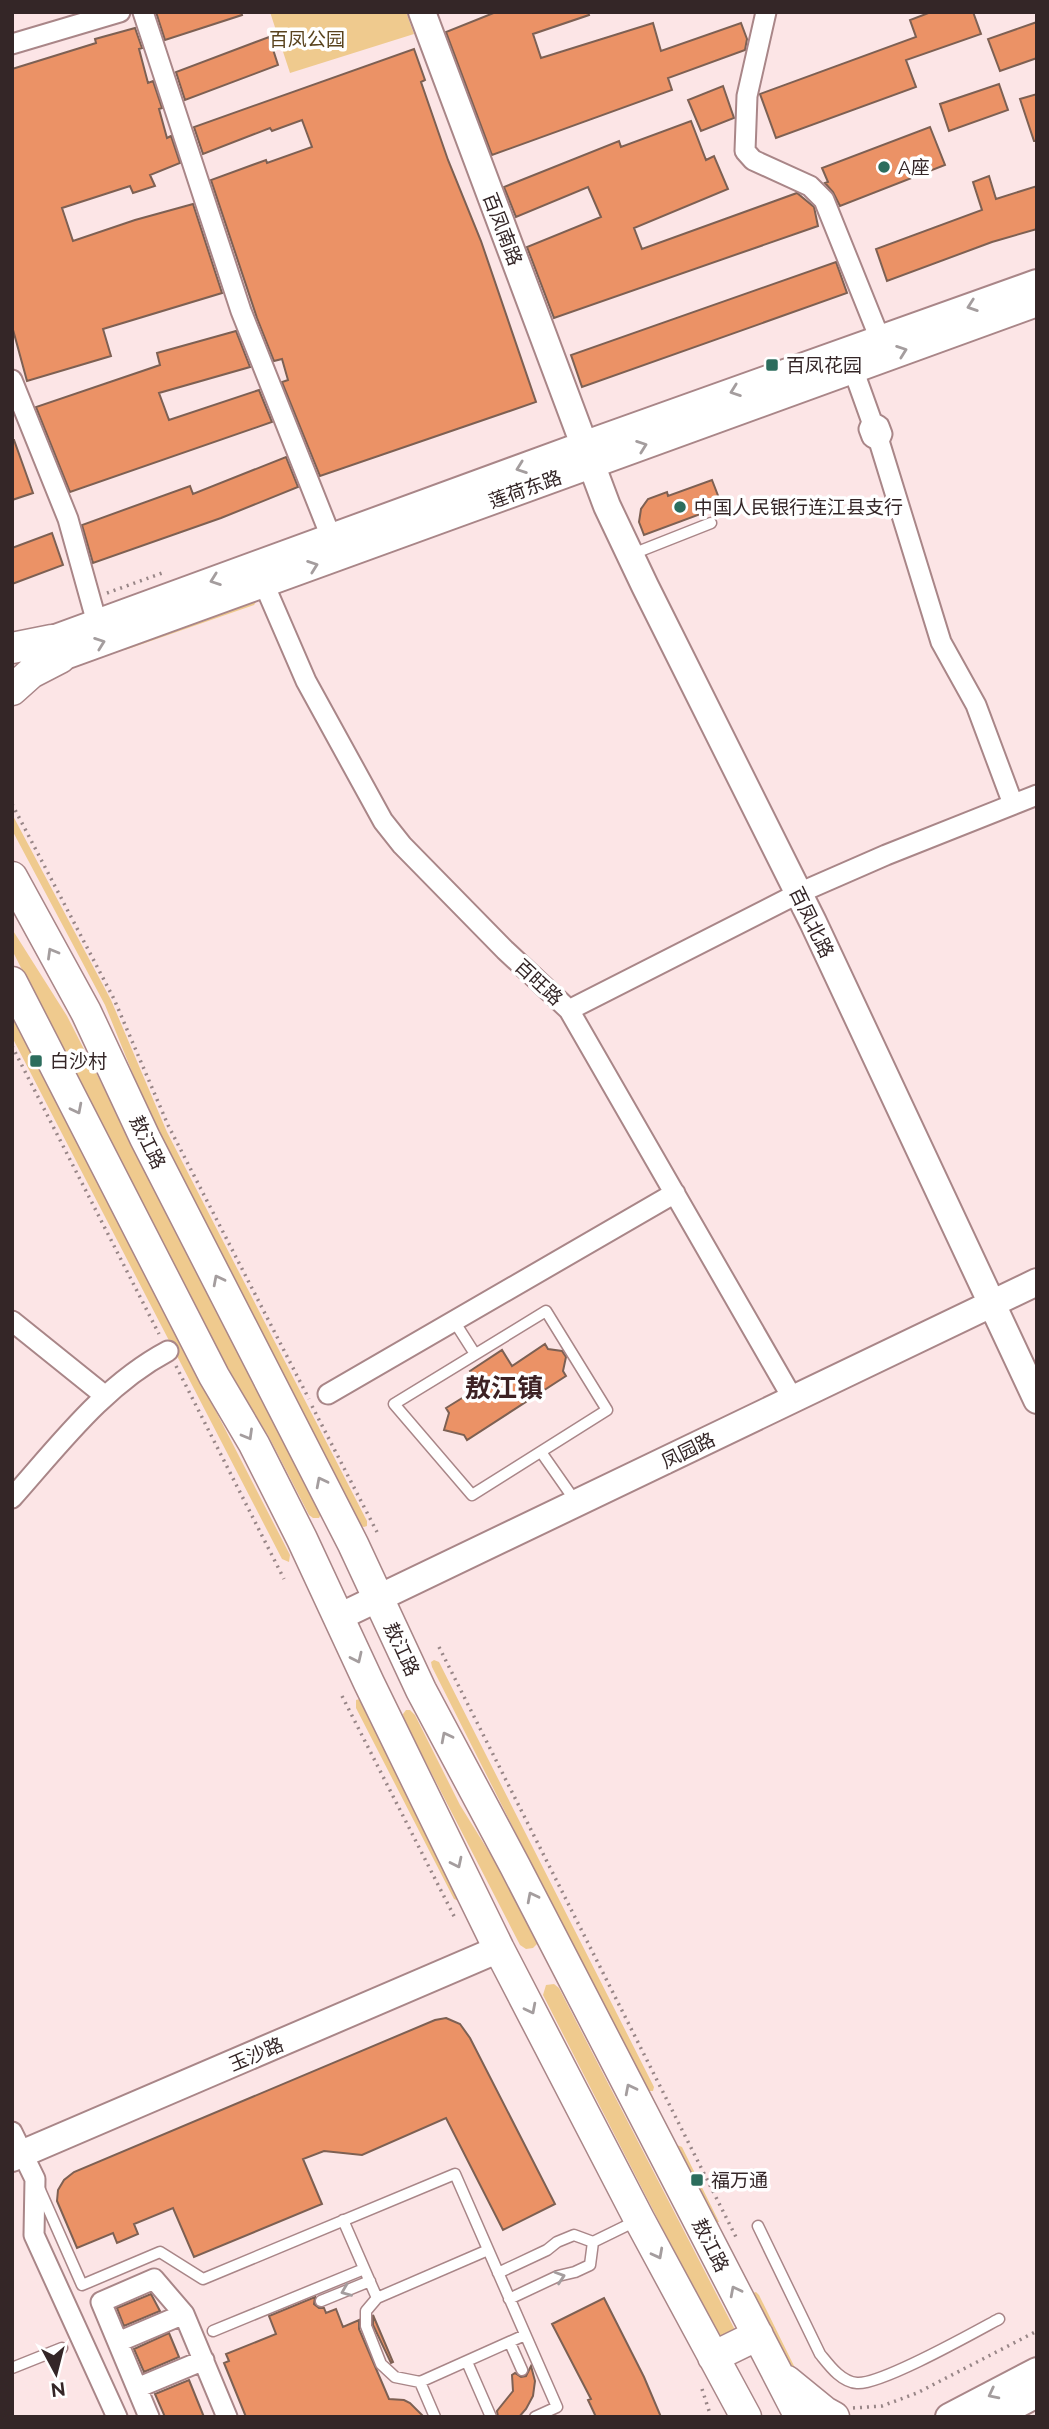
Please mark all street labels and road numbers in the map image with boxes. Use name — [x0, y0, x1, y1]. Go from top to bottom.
street label: 百凤南路 — [479, 190, 527, 268]
street label: 莲荷东路 — [486, 466, 564, 512]
street label: 百凤北路 — [785, 883, 839, 961]
street label: 百旺路 — [511, 955, 567, 1009]
street label: 敖江路 — [126, 1112, 170, 1172]
street label: 凤园路 — [658, 1428, 718, 1472]
street label: 敖江路 — [380, 1619, 424, 1679]
street label: 玉沙路 — [225, 2033, 287, 2075]
street label: 敖江路 — [688, 2215, 734, 2275]

